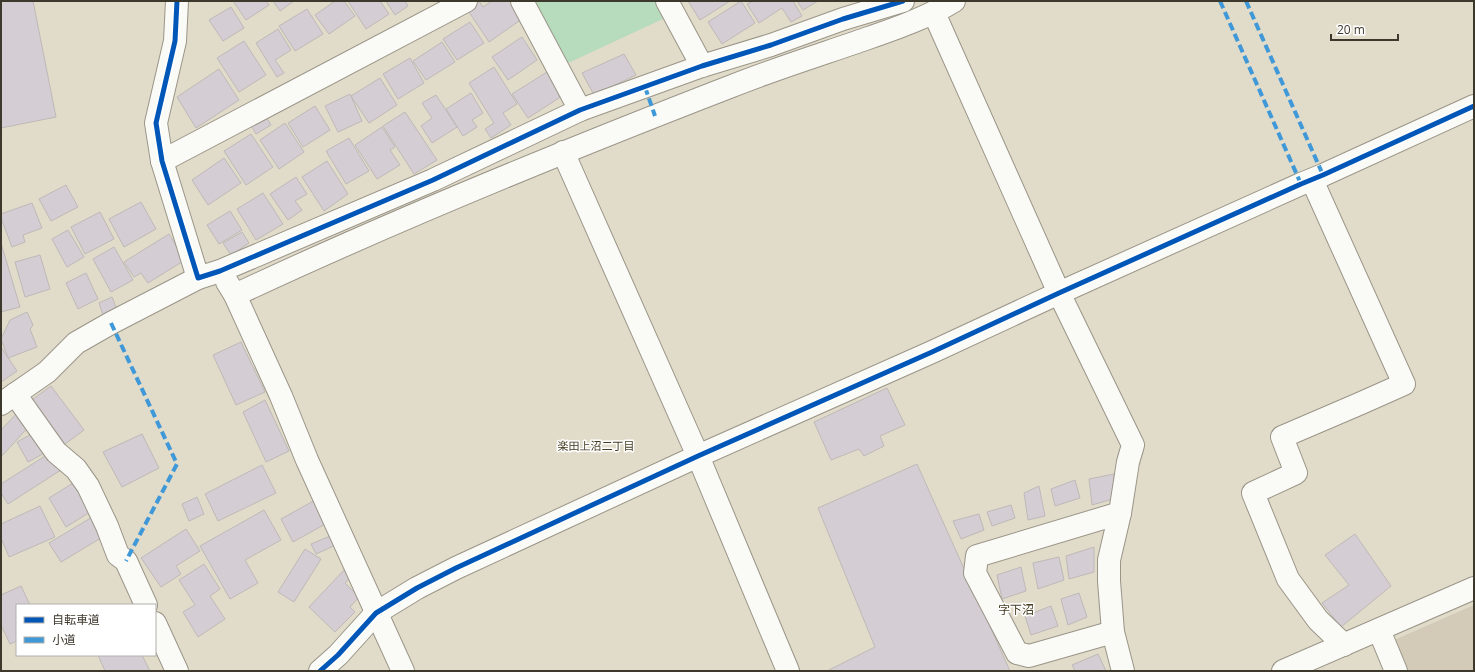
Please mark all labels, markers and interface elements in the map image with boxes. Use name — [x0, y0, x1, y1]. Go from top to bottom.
scale bar — [1331, 16, 1398, 42]
text: 20 m — [1337, 21, 1365, 38]
district label: 楽田上沼二丁目 — [558, 438, 635, 453]
district label: 字下沼 — [998, 601, 1034, 618]
legend — [16, 604, 156, 656]
text: 自転車道 — [52, 611, 100, 628]
text: 小道 — [52, 631, 76, 648]

